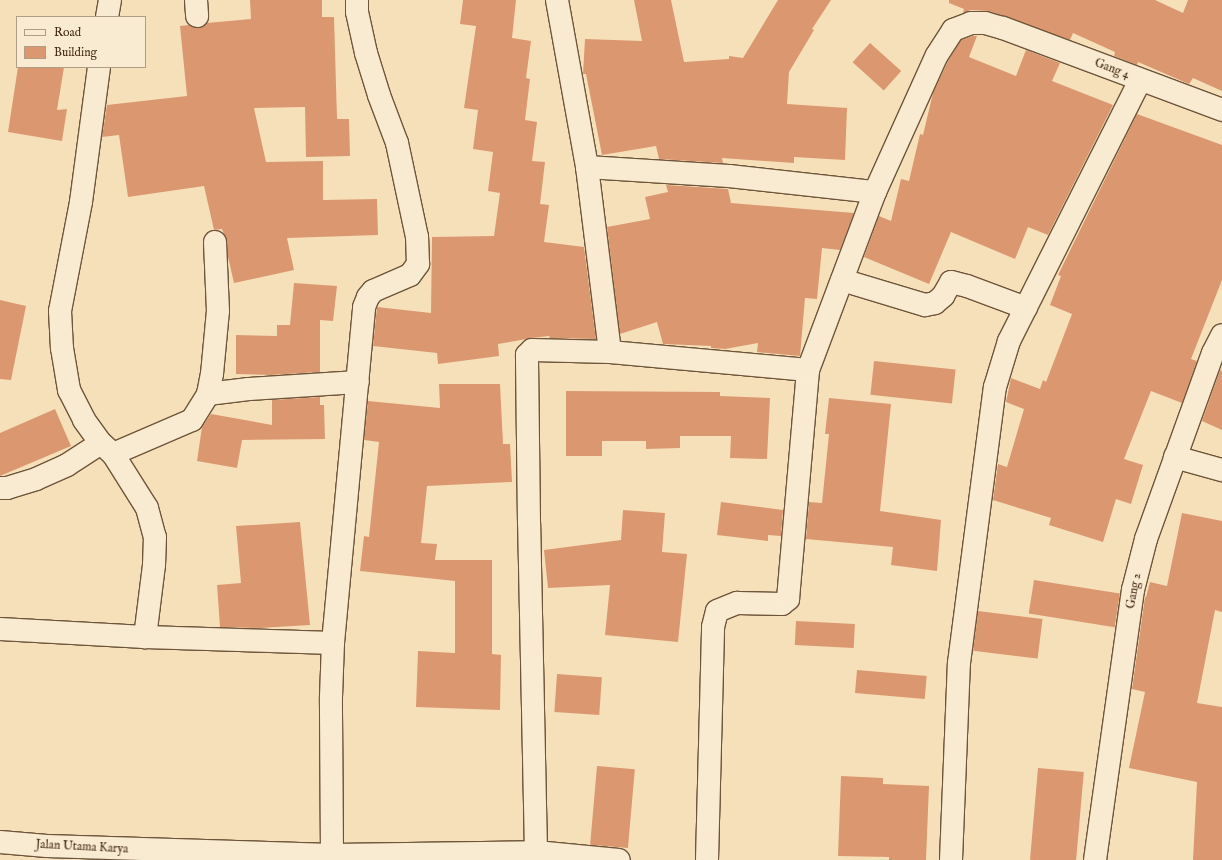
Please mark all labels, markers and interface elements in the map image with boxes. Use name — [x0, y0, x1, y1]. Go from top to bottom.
legend — [16, 16, 146, 68]
text: Road — [54, 25, 81, 40]
text: Building — [54, 45, 97, 60]
street label: Gang 4 — [1093, 56, 1131, 82]
street label: Gang 2 — [1124, 572, 1144, 610]
street label: Jalan Utama Karya — [35, 837, 129, 857]

